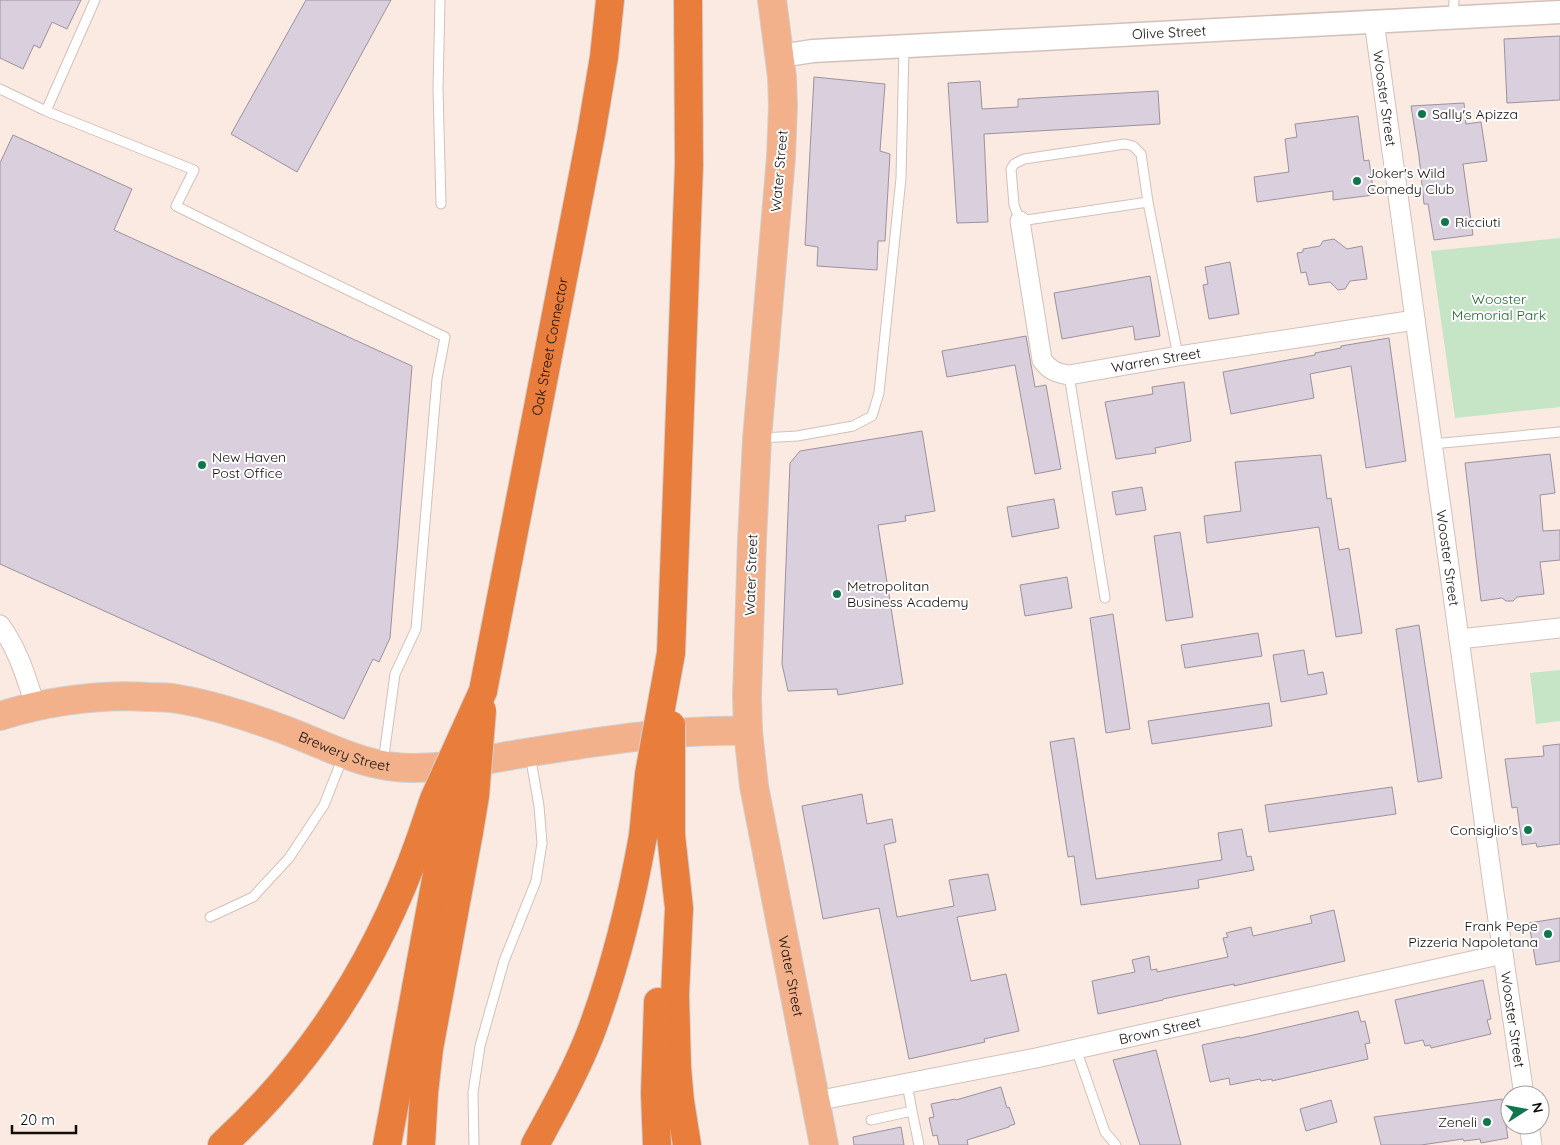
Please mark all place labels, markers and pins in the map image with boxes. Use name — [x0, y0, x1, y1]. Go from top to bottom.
place label: Sally's Apizza — [1432, 105, 1518, 123]
marker: Sally's Apizza — [1416, 108, 1428, 120]
place label: Joker's Wild Comedy Club — [1367, 164, 1454, 198]
marker: Joker's Wild Comedy Club — [1351, 175, 1363, 187]
place label: Ricciuti — [1455, 213, 1501, 231]
marker: Ricciuti — [1439, 216, 1451, 228]
place label: New Haven Post Office — [212, 448, 286, 482]
marker: New Haven Post Office — [196, 459, 208, 471]
place label: Metropolitan Business Academy — [847, 577, 968, 611]
marker: Metropolitan Business Academy — [831, 588, 843, 600]
place label: Consiglio's — [1450, 821, 1518, 839]
marker: Consiglio's — [1522, 824, 1534, 836]
place label: Frank Pepe Pizzeria Napoletana — [1408, 917, 1538, 951]
marker: Frank Pepe Pizzeria Napoletana — [1542, 928, 1554, 940]
place label: Zeneli — [1438, 1113, 1477, 1131]
marker: Zeneli — [1481, 1116, 1493, 1128]

